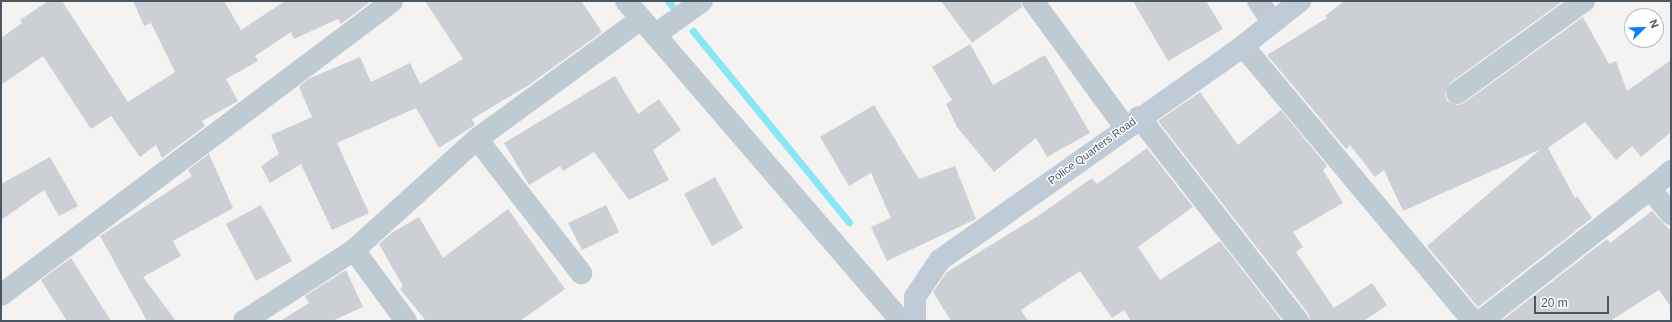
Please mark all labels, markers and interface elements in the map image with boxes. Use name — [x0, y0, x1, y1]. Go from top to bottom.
north arrow — [1624, 8, 1664, 48]
text: N — [1647, 18, 1661, 30]
street label: Police Quarters Road — [1046, 115, 1138, 187]
scale bar — [1536, 288, 1611, 314]
text: 20 m — [1541, 296, 1568, 310]

